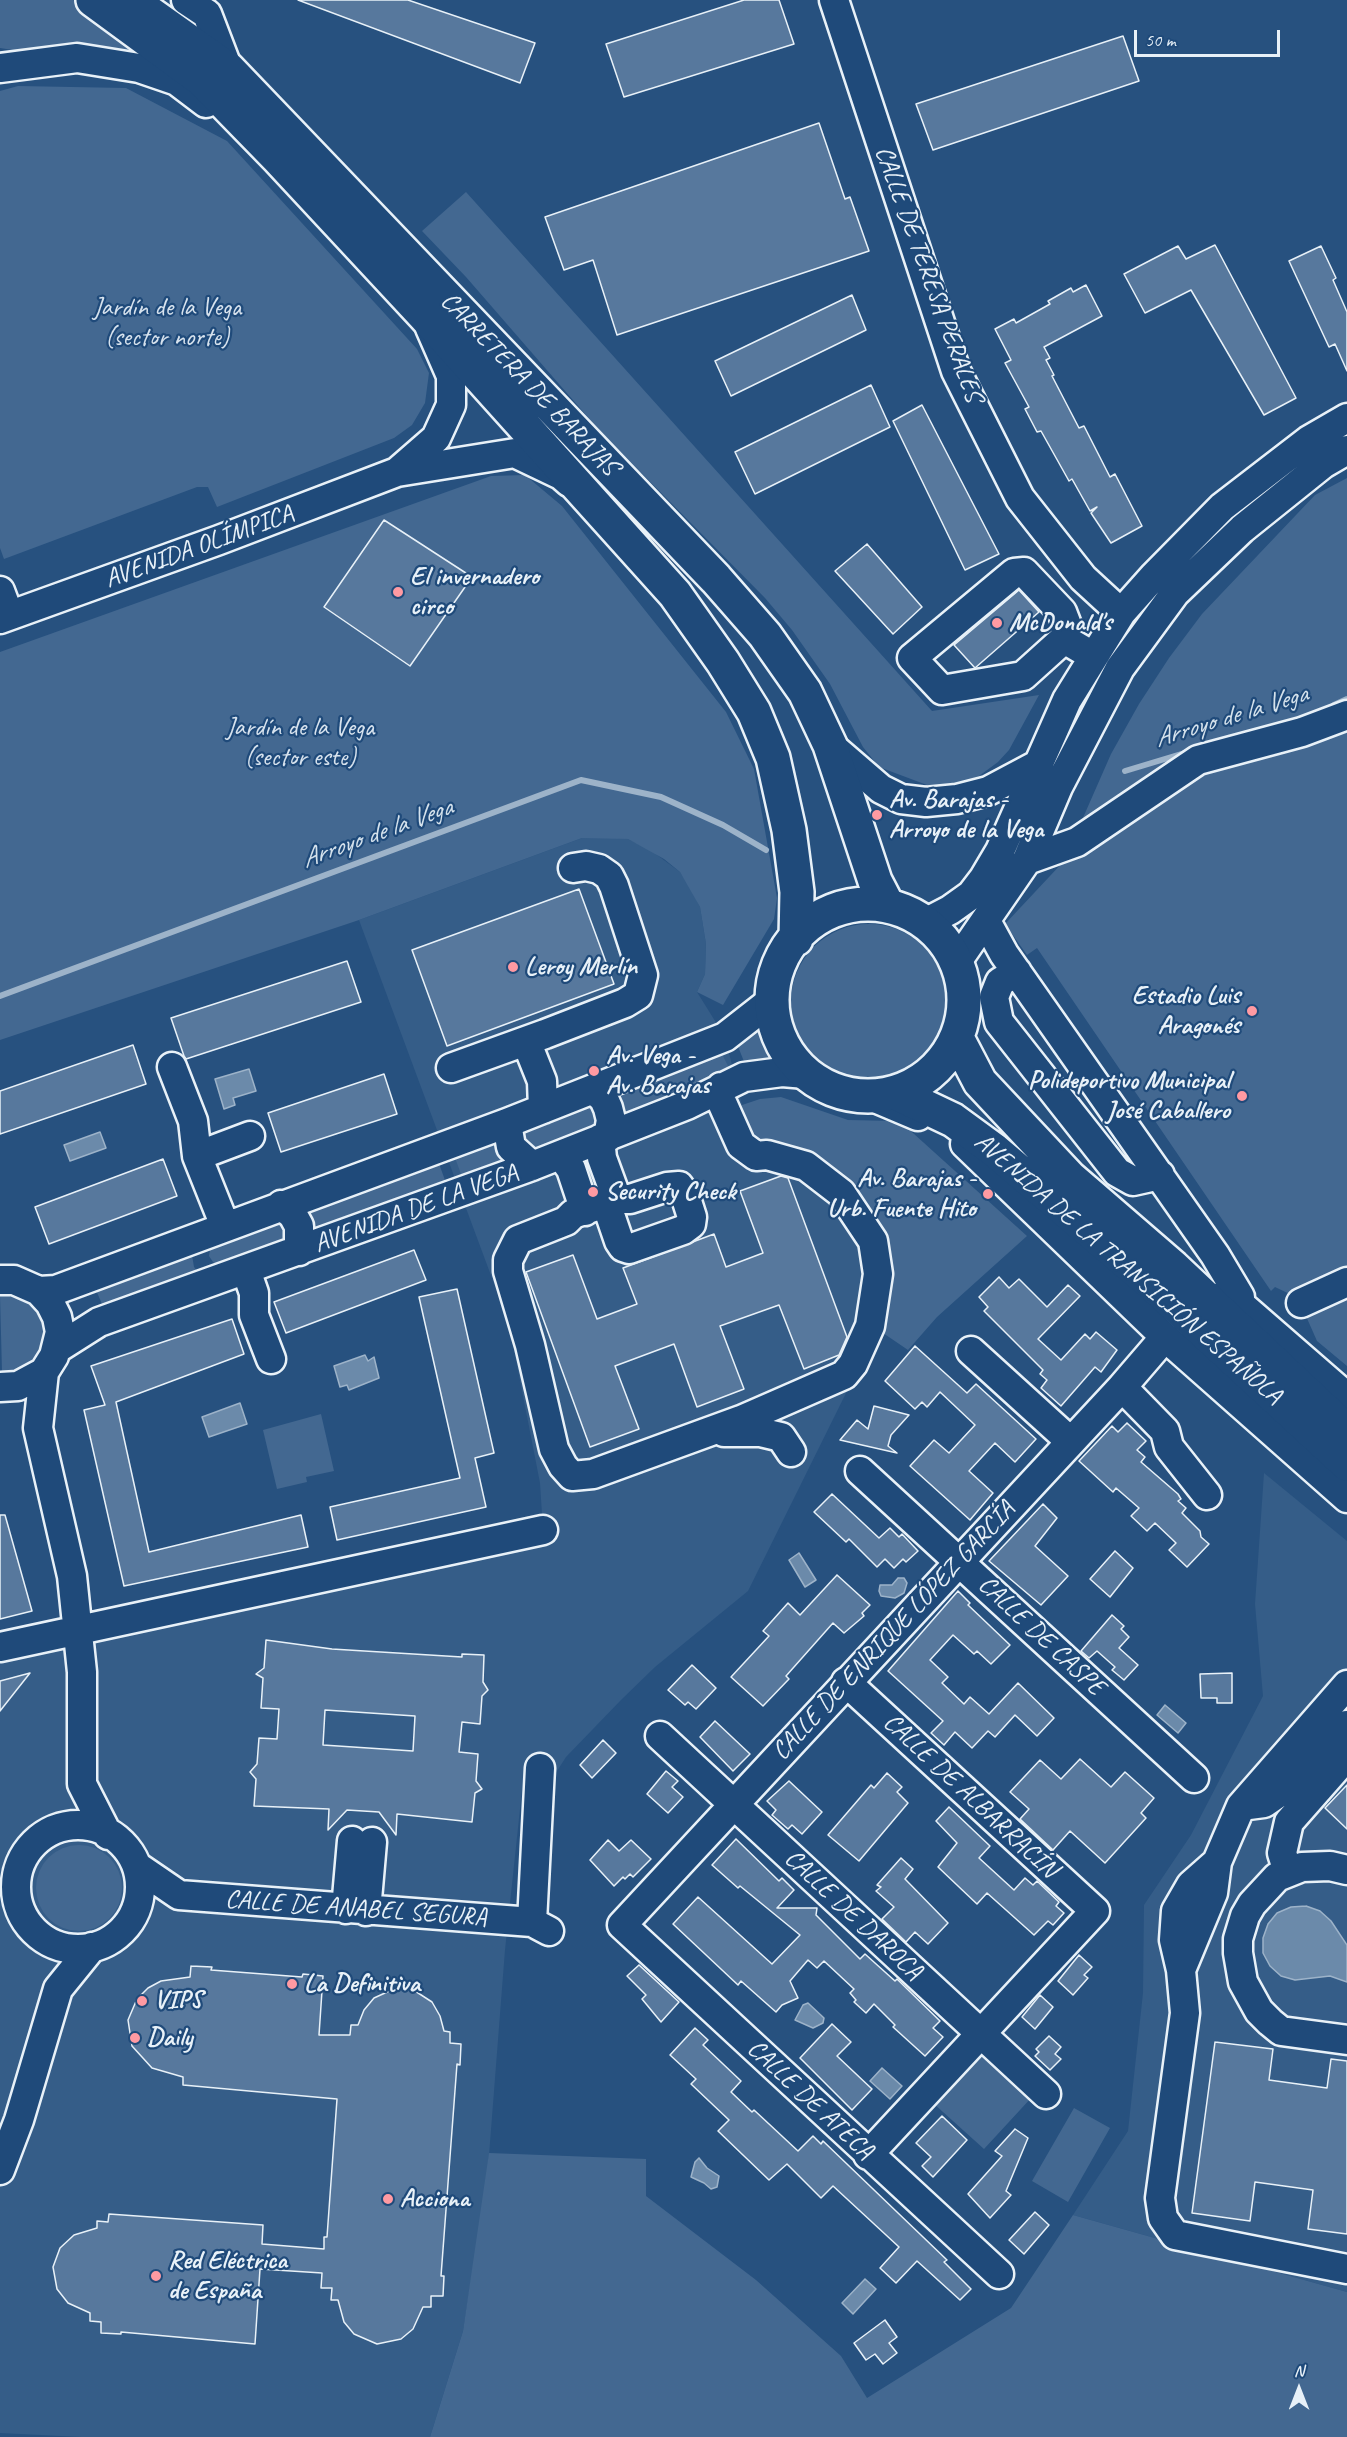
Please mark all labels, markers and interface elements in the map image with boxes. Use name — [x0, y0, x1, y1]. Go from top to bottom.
scale bar — [1137, 18, 1282, 56]
text: 50 m — [1145, 29, 1176, 51]
street label: CALLE DE TERESA PERALES — [867, 142, 989, 406]
street label: CARRETERA DE BARAJAS — [433, 286, 625, 482]
park label: Jardín de la Vega (sector norte) — [93, 292, 241, 354]
street label: AVENIDA OLÍMPICA — [101, 498, 297, 596]
place label: El invernadero circo — [410, 561, 539, 622]
marker: El invernadero circo — [391, 585, 405, 599]
place label: McDonald's — [1009, 607, 1112, 639]
marker: McDonald's — [990, 616, 1004, 630]
water label: Arroyo de la Vega — [1151, 678, 1311, 756]
park label: Jardín de la Vega (sector este) — [226, 712, 374, 774]
place label: Av. Barajas - Arroyo de la Vega — [889, 784, 1043, 846]
water label: Arroyo de la Vega — [297, 792, 457, 876]
marker: Av. Barajas - Arroyo de la Vega — [870, 808, 884, 822]
place label: Leroy Merlín — [525, 951, 637, 983]
marker: Leroy Merlín — [506, 960, 520, 974]
place label: Estadio Luis Aragonés — [1132, 980, 1240, 1042]
marker: Estadio Luis Aragonés — [1245, 1004, 1259, 1018]
place label: Av. Vega - Av. Barajas — [606, 1040, 710, 1102]
marker: Av. Vega - Av. Barajas — [587, 1064, 601, 1078]
place label: Polideportivo Municipal José Caballero — [1028, 1065, 1230, 1126]
marker: Polideportivo Municipal José Caballero — [1235, 1089, 1249, 1103]
street label: AVENIDA DE LA TRANSICIÓN ESPAÑOLA — [968, 1127, 1288, 1411]
street label: AVENIDA DE LA VEGA — [310, 1158, 522, 1260]
place label: Av. Barajas - Urb. Fuente Hito — [827, 1163, 976, 1224]
place label: Security Check — [605, 1176, 736, 1208]
marker: Security Check — [586, 1185, 600, 1199]
marker: Av. Barajas - Urb. Fuente Hito — [981, 1187, 995, 1201]
street label: CALLE DE ENRIQUE LÓPEZ GARCÍA — [766, 1495, 1022, 1767]
street label: CALLE DE CASPE — [971, 1569, 1111, 1703]
street label: CALLE DE ALBARRACÍN — [876, 1707, 1064, 1885]
street label: CALLE DE DAROCA — [777, 1843, 929, 1987]
street label: CALLE DE ANABEL SEGURA — [224, 1884, 488, 1934]
place label: La Definitiva — [304, 1968, 420, 2000]
marker: La Definitiva — [285, 1977, 299, 1991]
place label: VIPS — [154, 1985, 202, 2017]
marker: VIPS — [135, 1994, 149, 2008]
place label: Daily — [147, 2022, 192, 2054]
marker: Daily — [128, 2031, 142, 2045]
street label: CALLE DE ATECA — [740, 2033, 880, 2167]
place label: Acciona — [400, 2183, 469, 2215]
marker: Acciona — [381, 2192, 395, 2206]
place label: Red Eléctrica de España — [168, 2245, 287, 2306]
marker: Red Eléctrica de España — [149, 2269, 163, 2283]
north arrow — [1269, 2359, 1329, 2419]
text: N — [1294, 2361, 1304, 2381]

